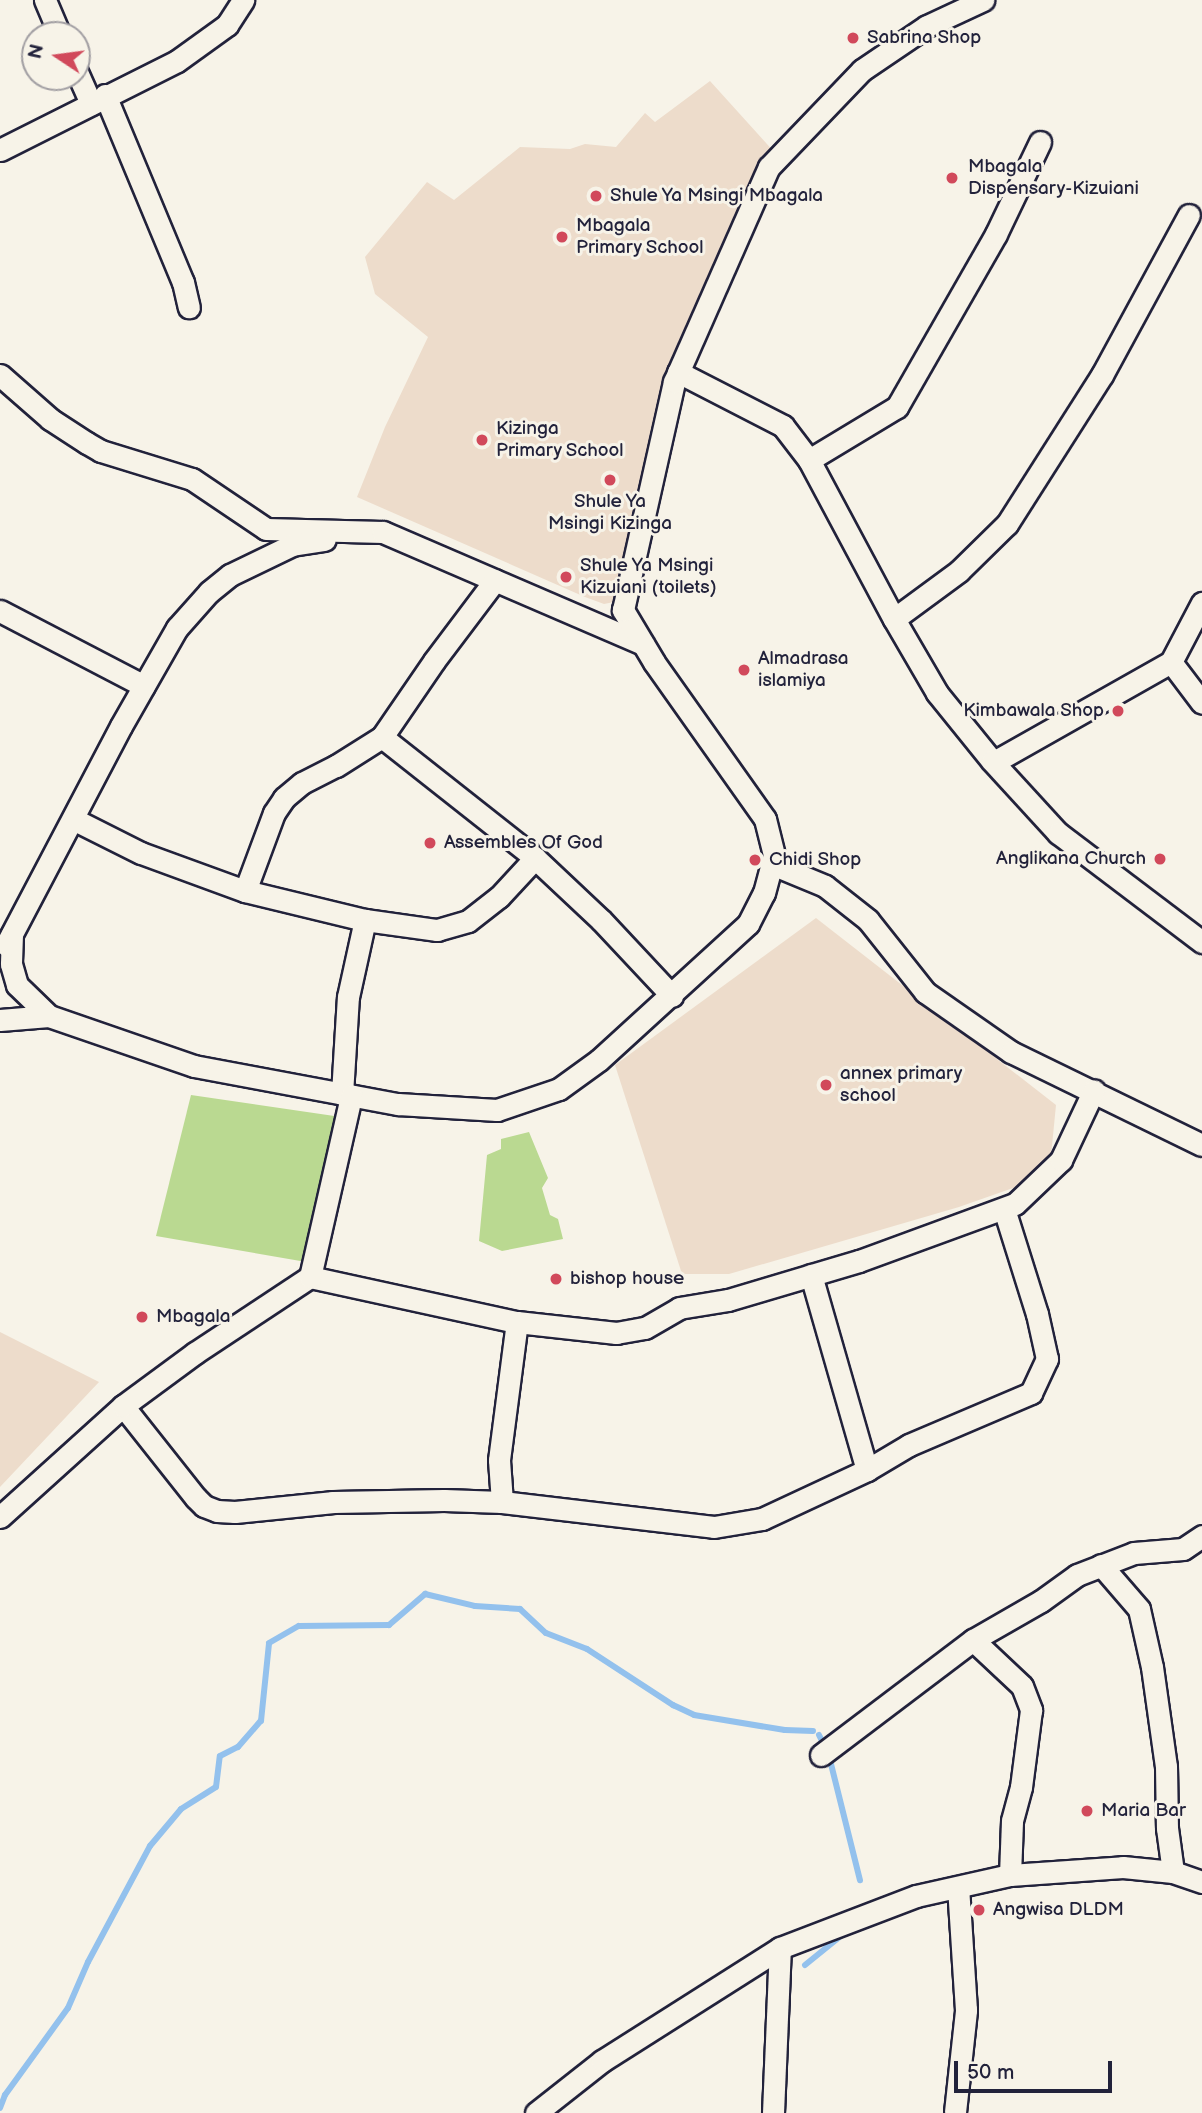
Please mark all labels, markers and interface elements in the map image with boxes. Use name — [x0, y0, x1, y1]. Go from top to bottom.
north arrow — [21, 21, 91, 91]
place label: Sabrina Shop — [867, 27, 982, 49]
marker: Sabrina Shop — [845, 30, 861, 46]
text: N — [24, 42, 50, 61]
place label: Mbagala Dispensary-Kizuiani — [968, 156, 1139, 200]
marker: Mbagala Dispensary-Kizuiani — [942, 168, 962, 188]
place label: Shule Ya Msingi Mbagala — [610, 185, 824, 207]
marker: Shule Ya Msingi Mbagala — [588, 188, 604, 204]
place label: Mbagala Primary School — [576, 215, 705, 259]
marker: Mbagala Primary School — [554, 229, 570, 245]
place label: Kizinga Primary School — [496, 418, 625, 462]
marker: Kizinga Primary School — [474, 432, 490, 448]
marker: Shule Ya Msingi Kizinga — [602, 472, 618, 488]
place label: Shule Ya Msingi Kizinga — [548, 491, 672, 535]
place label: Shule Ya Msingi Kizuiani (toilets) — [580, 555, 717, 599]
marker: Shule Ya Msingi Kizuiani (toilets) — [558, 569, 574, 585]
place label: Almadrasa islamiya — [758, 648, 849, 692]
marker: Almadrasa islamiya — [736, 662, 752, 678]
place label: Kimbawala Shop — [963, 700, 1104, 722]
marker: Kimbawala Shop — [1110, 703, 1126, 719]
place label: Assembles Of God — [444, 832, 603, 854]
marker: Assembles Of God — [422, 835, 438, 851]
place label: Anglikana Church — [996, 848, 1146, 870]
place label: Chidi Shop — [769, 849, 862, 871]
marker: Anglikana Church — [1152, 851, 1168, 867]
marker: Chidi Shop — [747, 852, 763, 868]
place label: annex primary school — [840, 1063, 962, 1107]
marker: annex primary school — [818, 1077, 834, 1093]
place label: bishop house — [570, 1268, 684, 1290]
marker: bishop house — [548, 1271, 564, 1287]
place label: Mbagala — [156, 1306, 230, 1328]
marker: Mbagala — [134, 1309, 150, 1325]
place label: Maria Bar — [1101, 1800, 1186, 1822]
marker: Maria Bar — [1079, 1803, 1095, 1819]
place label: Angwisa DLDM — [993, 1899, 1124, 1921]
marker: Angwisa DLDM — [971, 1902, 987, 1918]
scale bar — [957, 2046, 1114, 2090]
text: 50 m — [967, 2060, 1014, 2085]

